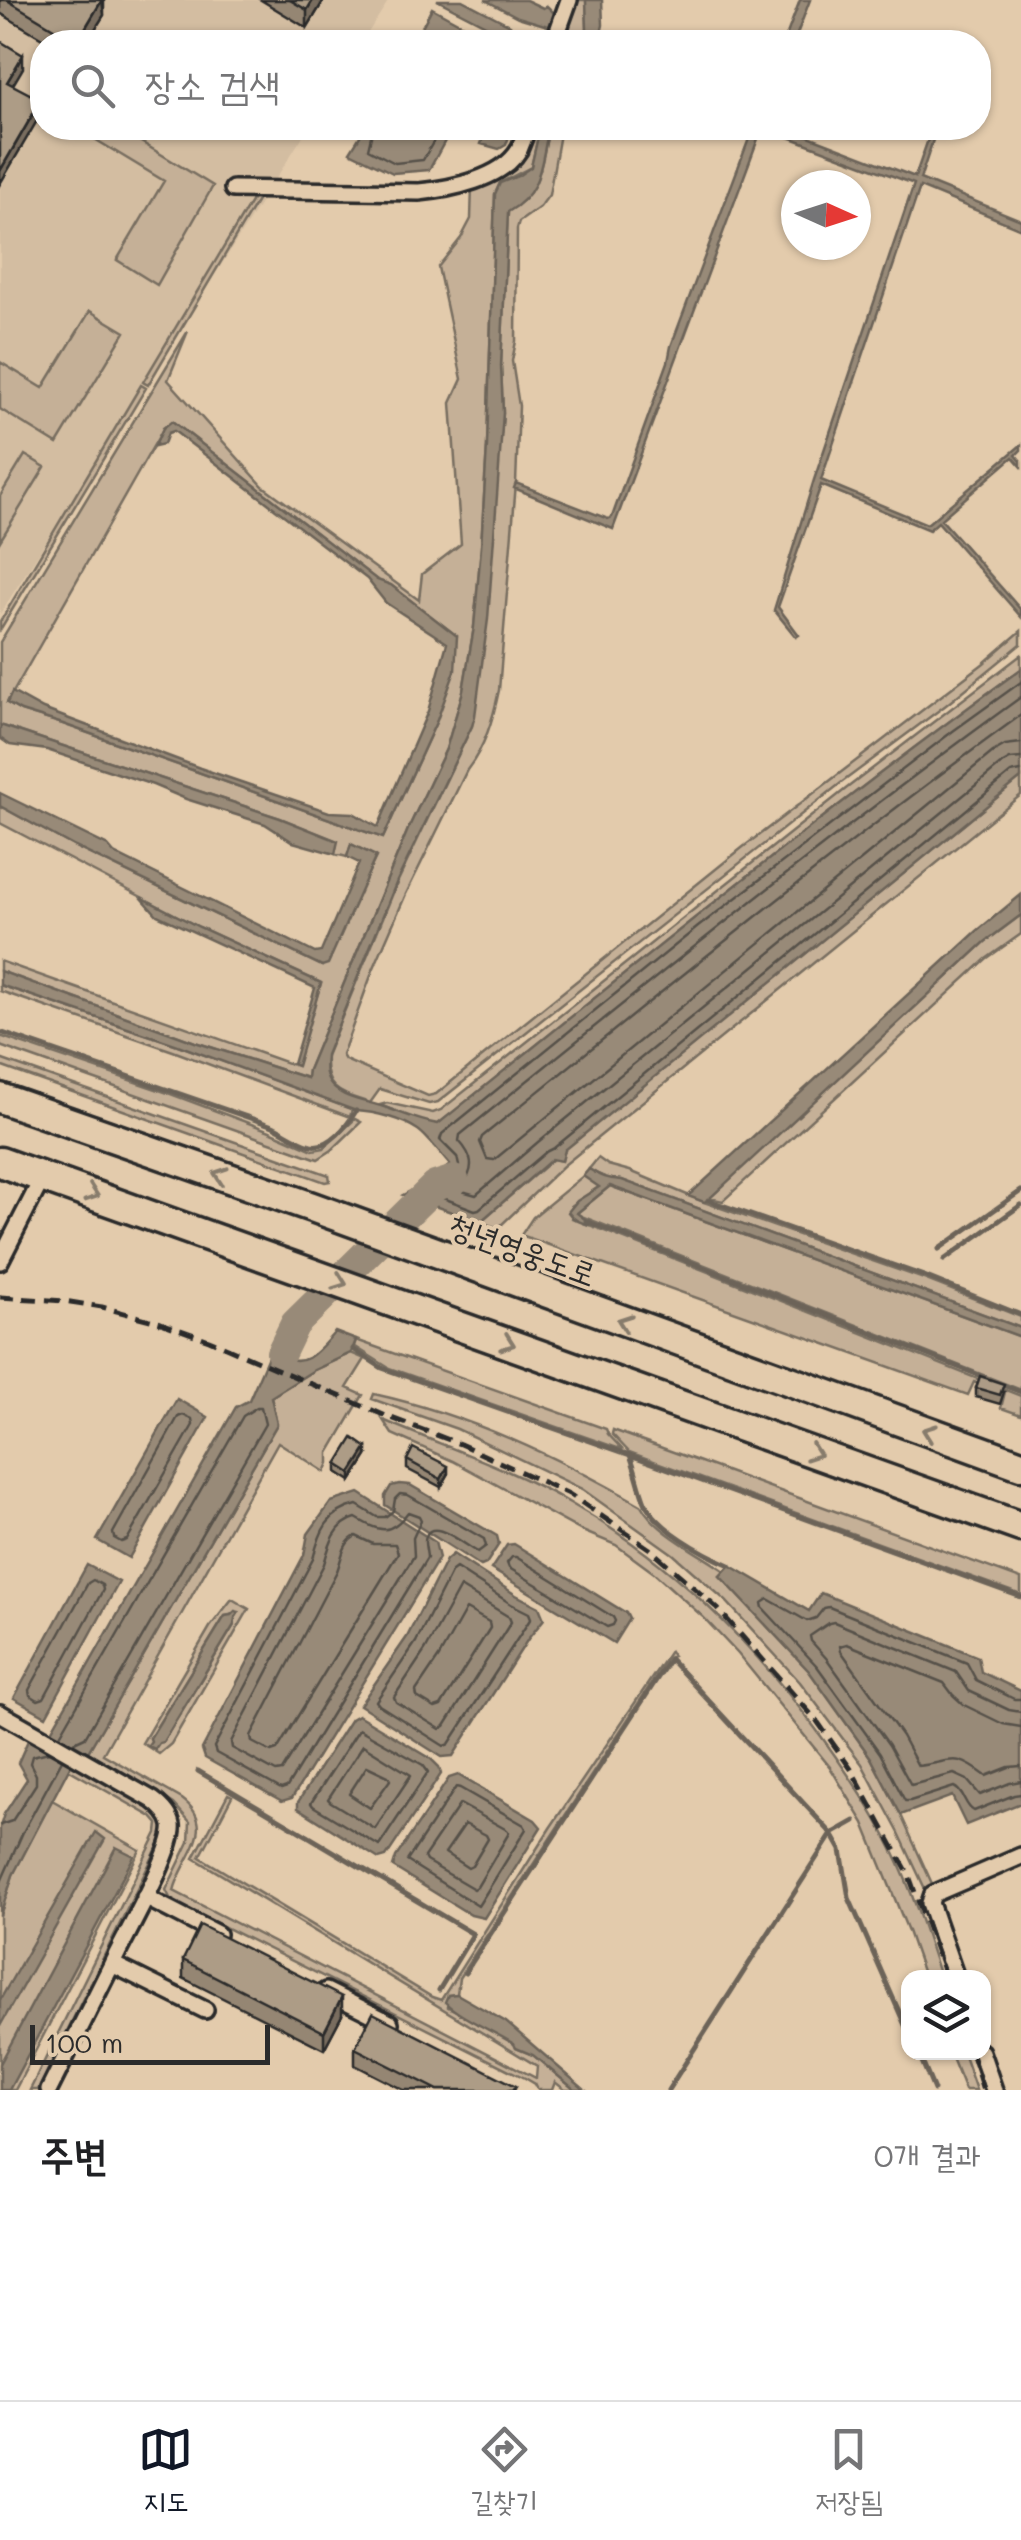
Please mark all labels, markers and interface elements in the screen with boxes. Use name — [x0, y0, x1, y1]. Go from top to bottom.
search box — [30, 30, 991, 140]
icon: search — [65, 58, 120, 113]
text: 장소 검색 — [145, 59, 279, 109]
north arrow — [781, 170, 871, 260]
one-way arrow — [212, 1166, 229, 1187]
one-way arrow — [82, 1183, 99, 1203]
street label: 청년영웅도로 — [443, 1202, 603, 1294]
one-way arrow — [331, 1270, 348, 1291]
one-way arrow — [616, 1313, 633, 1334]
one-way arrow — [498, 1331, 515, 1352]
one-way arrow — [922, 1423, 939, 1444]
one-way arrow — [804, 1441, 821, 1462]
map controls — [901, 1970, 991, 2060]
button: layers — [901, 1970, 991, 2060]
scale bar — [30, 2020, 270, 2064]
text: 100 m — [45, 2024, 123, 2060]
text: 주변 — [40, 2126, 108, 2181]
text: 0개 결과 — [874, 2133, 981, 2175]
tab: 지도 — [138, 2422, 193, 2521]
tab: 길찾기 — [470, 2422, 538, 2521]
tab: 저장됨 — [815, 2422, 883, 2521]

